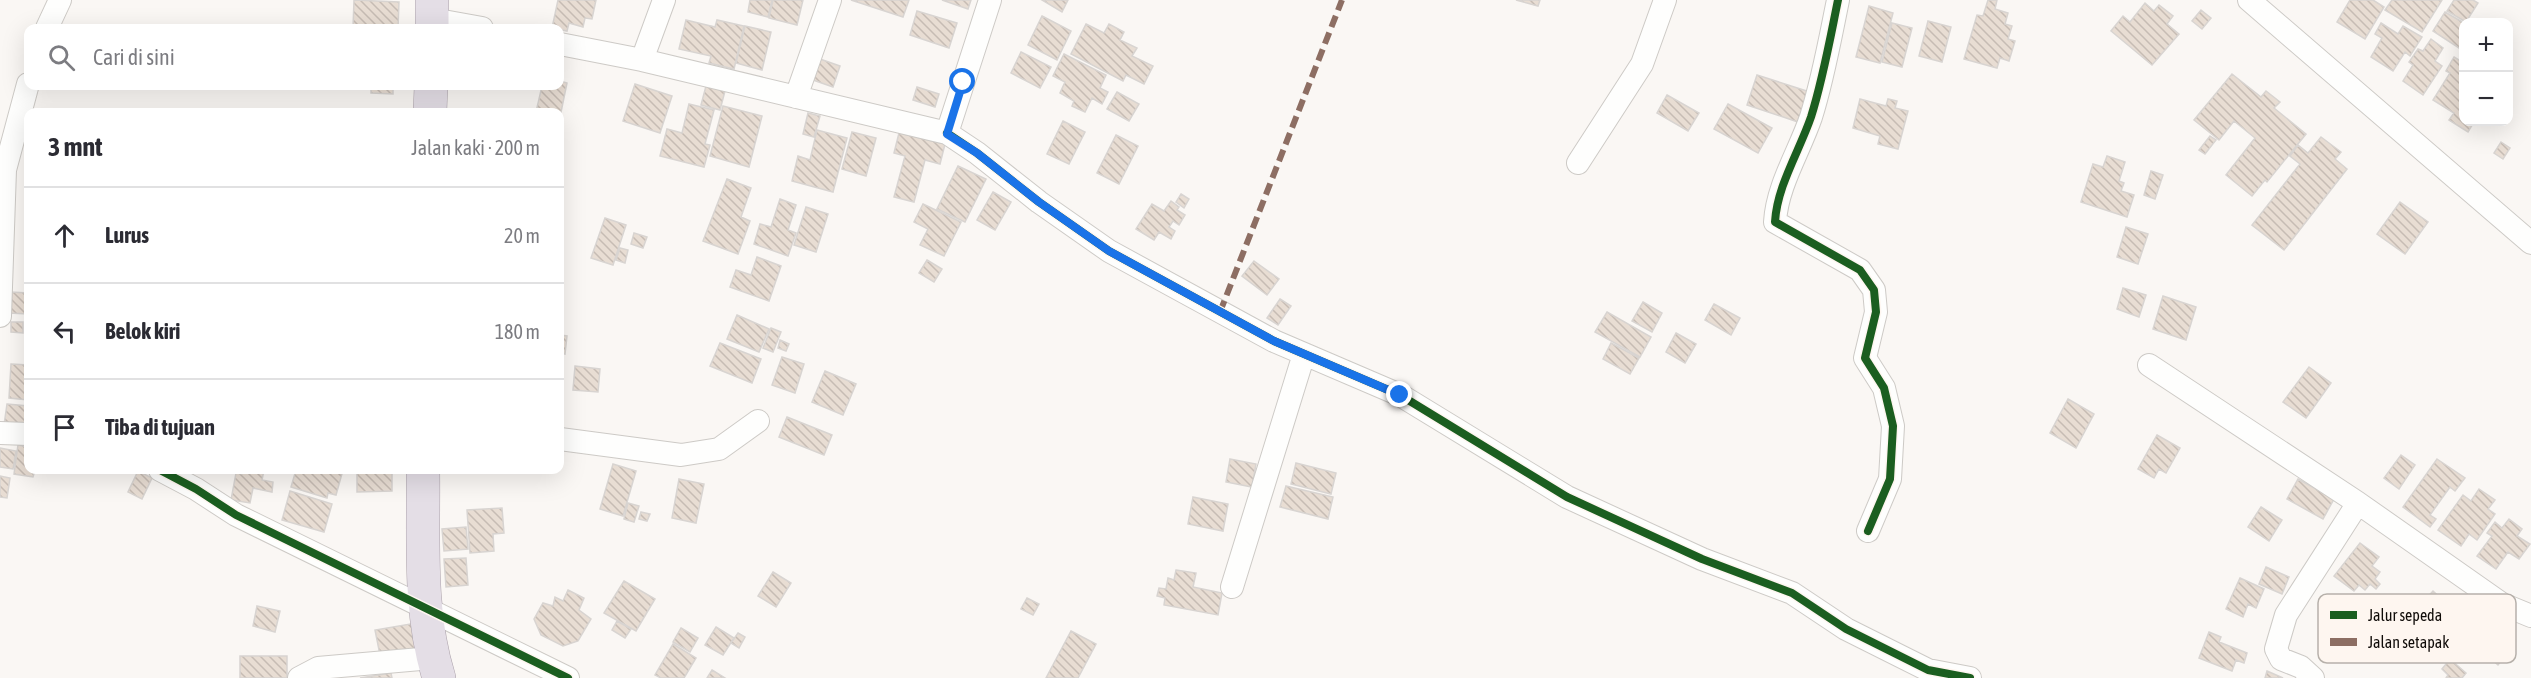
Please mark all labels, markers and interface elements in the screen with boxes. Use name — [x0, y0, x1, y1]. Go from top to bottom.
map controls — [2459, 18, 2513, 126]
button: + — [2459, 18, 2513, 72]
search box — [24, 24, 564, 90]
icon: search — [45, 41, 78, 74]
text: Cari di sini — [93, 44, 175, 70]
route start — [949, 68, 975, 94]
button: − — [2459, 72, 2513, 126]
text: 3 mnt — [48, 132, 103, 162]
text: Jalan kaki · 200 m — [411, 136, 540, 159]
icon: ahead — [48, 219, 81, 252]
text: Lurus — [105, 222, 149, 248]
text: 20 m — [504, 224, 540, 247]
icon: left — [48, 315, 81, 348]
text: Belok kiri — [105, 318, 180, 344]
text: 180 m — [495, 320, 540, 343]
route end — [1386, 381, 1412, 407]
icon: arrive — [48, 411, 81, 444]
text: Tiba di tujuan — [105, 414, 215, 440]
legend — [2318, 594, 2516, 663]
text: Jalur sepeda — [2368, 606, 2442, 625]
text: Jalan setapak — [2368, 633, 2449, 652]

